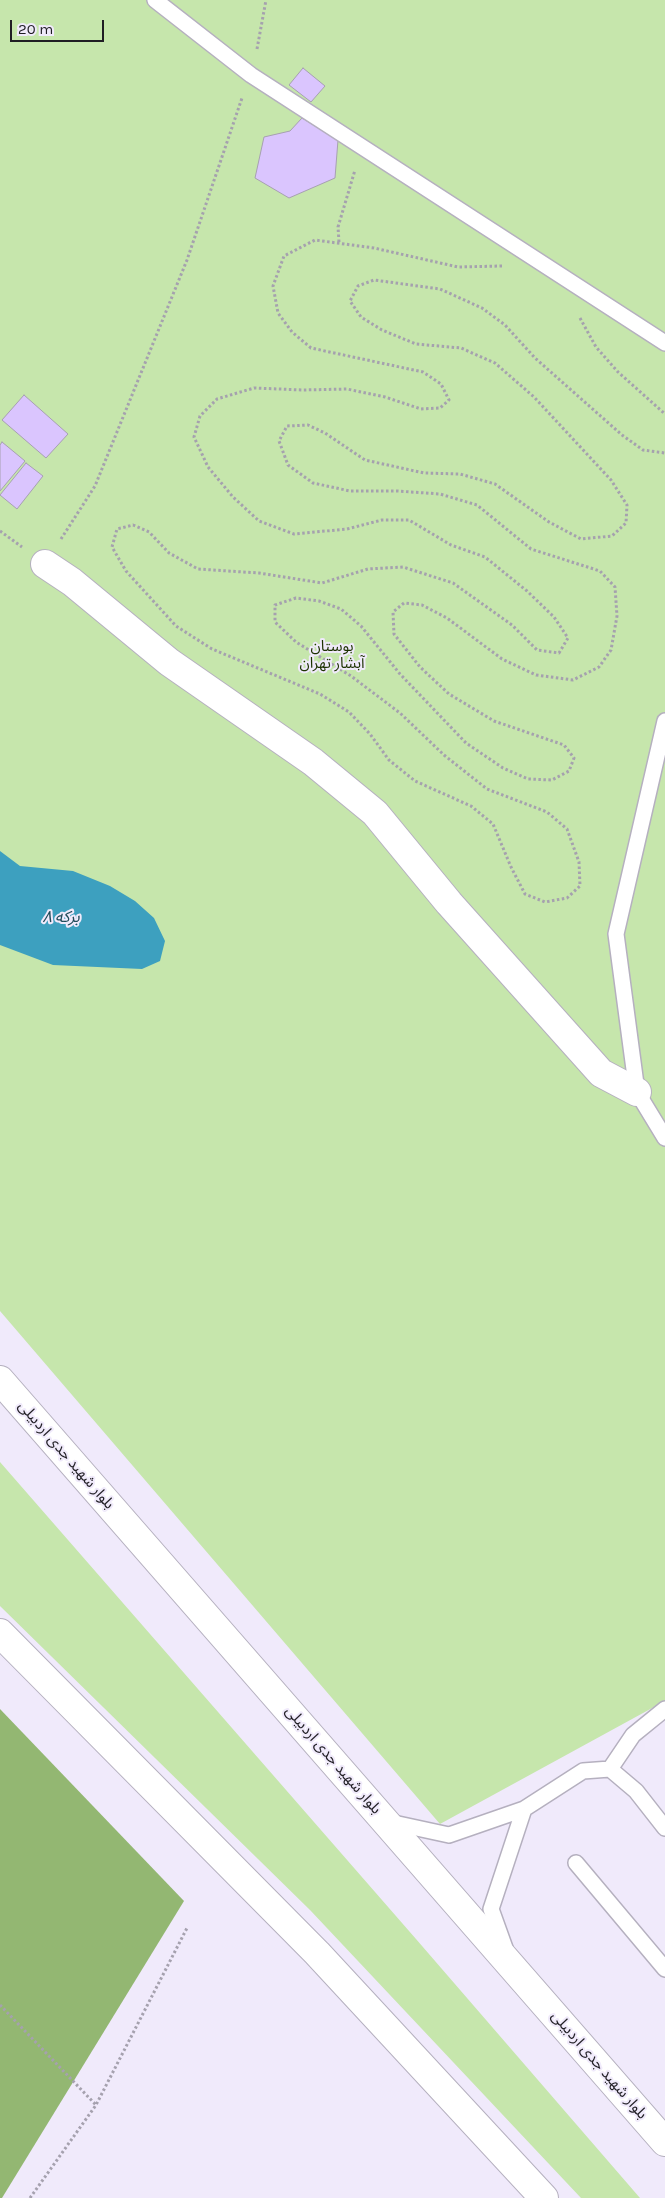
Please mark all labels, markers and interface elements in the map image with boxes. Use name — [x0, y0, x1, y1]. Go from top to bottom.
scale bar — [12, 10, 106, 42]
text: 20 m — [18, 20, 53, 38]
park label: بوستان آبشار تهران — [299, 638, 365, 673]
water label: برکه ۸ — [43, 907, 79, 927]
street label: بلوار شهید جدی اردبیلی — [14, 1397, 118, 1513]
street label: بلوار شهید جدی اردبیلی — [281, 1702, 385, 1818]
street label: بلوار شهید جدی اردبیلی — [547, 2007, 651, 2123]

